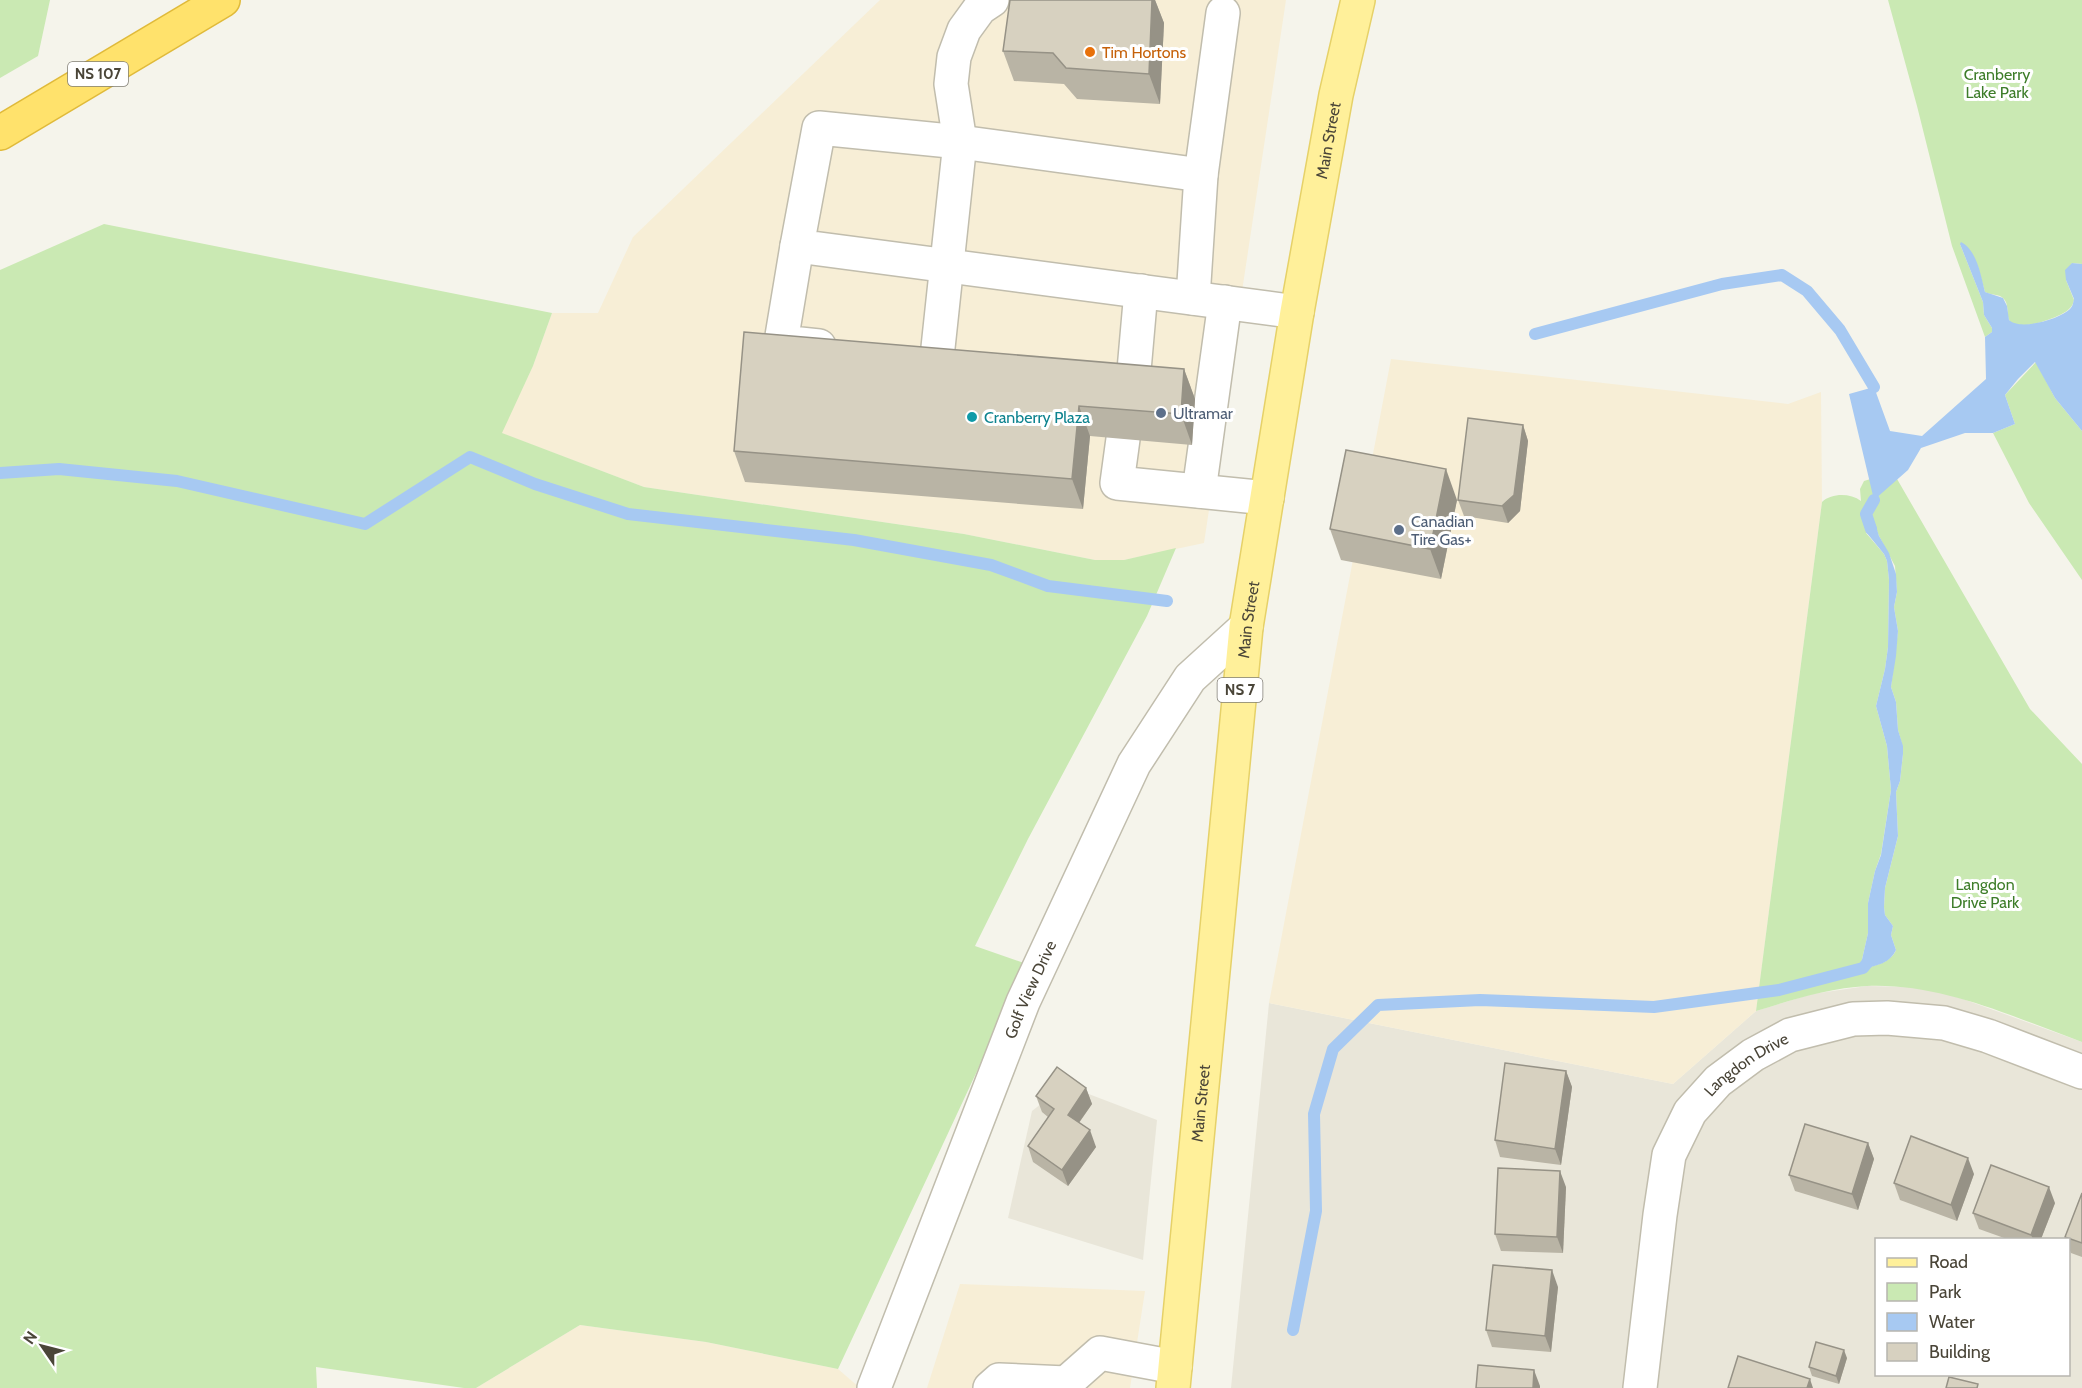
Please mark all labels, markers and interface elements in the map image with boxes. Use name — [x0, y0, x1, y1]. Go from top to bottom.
place label: Tim Hortons — [1102, 43, 1186, 62]
marker: Tim Hortons — [1083, 45, 1097, 59]
road number: NS 107 — [68, 62, 128, 86]
park label: Cranberry Lake Park — [1964, 65, 2030, 102]
street label: Main Street — [1312, 100, 1345, 180]
place label: Ultramar — [1173, 404, 1234, 423]
marker: Ultramar — [1154, 406, 1168, 420]
place label: Cranberry Plaza — [984, 408, 1090, 427]
marker: Cranberry Plaza — [965, 410, 979, 424]
place label: Canadian Tire Gas+ — [1411, 512, 1474, 549]
marker: Canadian Tire Gas+ — [1392, 523, 1406, 537]
street label: Main Street — [1234, 579, 1263, 659]
road number: NS 7 — [1218, 678, 1262, 702]
park label: Langdon Drive Park — [1951, 875, 2020, 912]
street label: Golf View Drive — [1001, 938, 1060, 1041]
street label: Langdon Drive — [1700, 1029, 1792, 1100]
street label: Main Street — [1188, 1063, 1214, 1143]
legend — [1875, 1238, 2070, 1376]
text: Road — [1929, 1251, 1968, 1273]
text: Park — [1929, 1281, 1962, 1303]
text: Water — [1929, 1311, 1975, 1333]
north arrow — [12, 1316, 72, 1376]
text: N — [19, 1328, 41, 1348]
text: Building — [1929, 1341, 1991, 1363]

